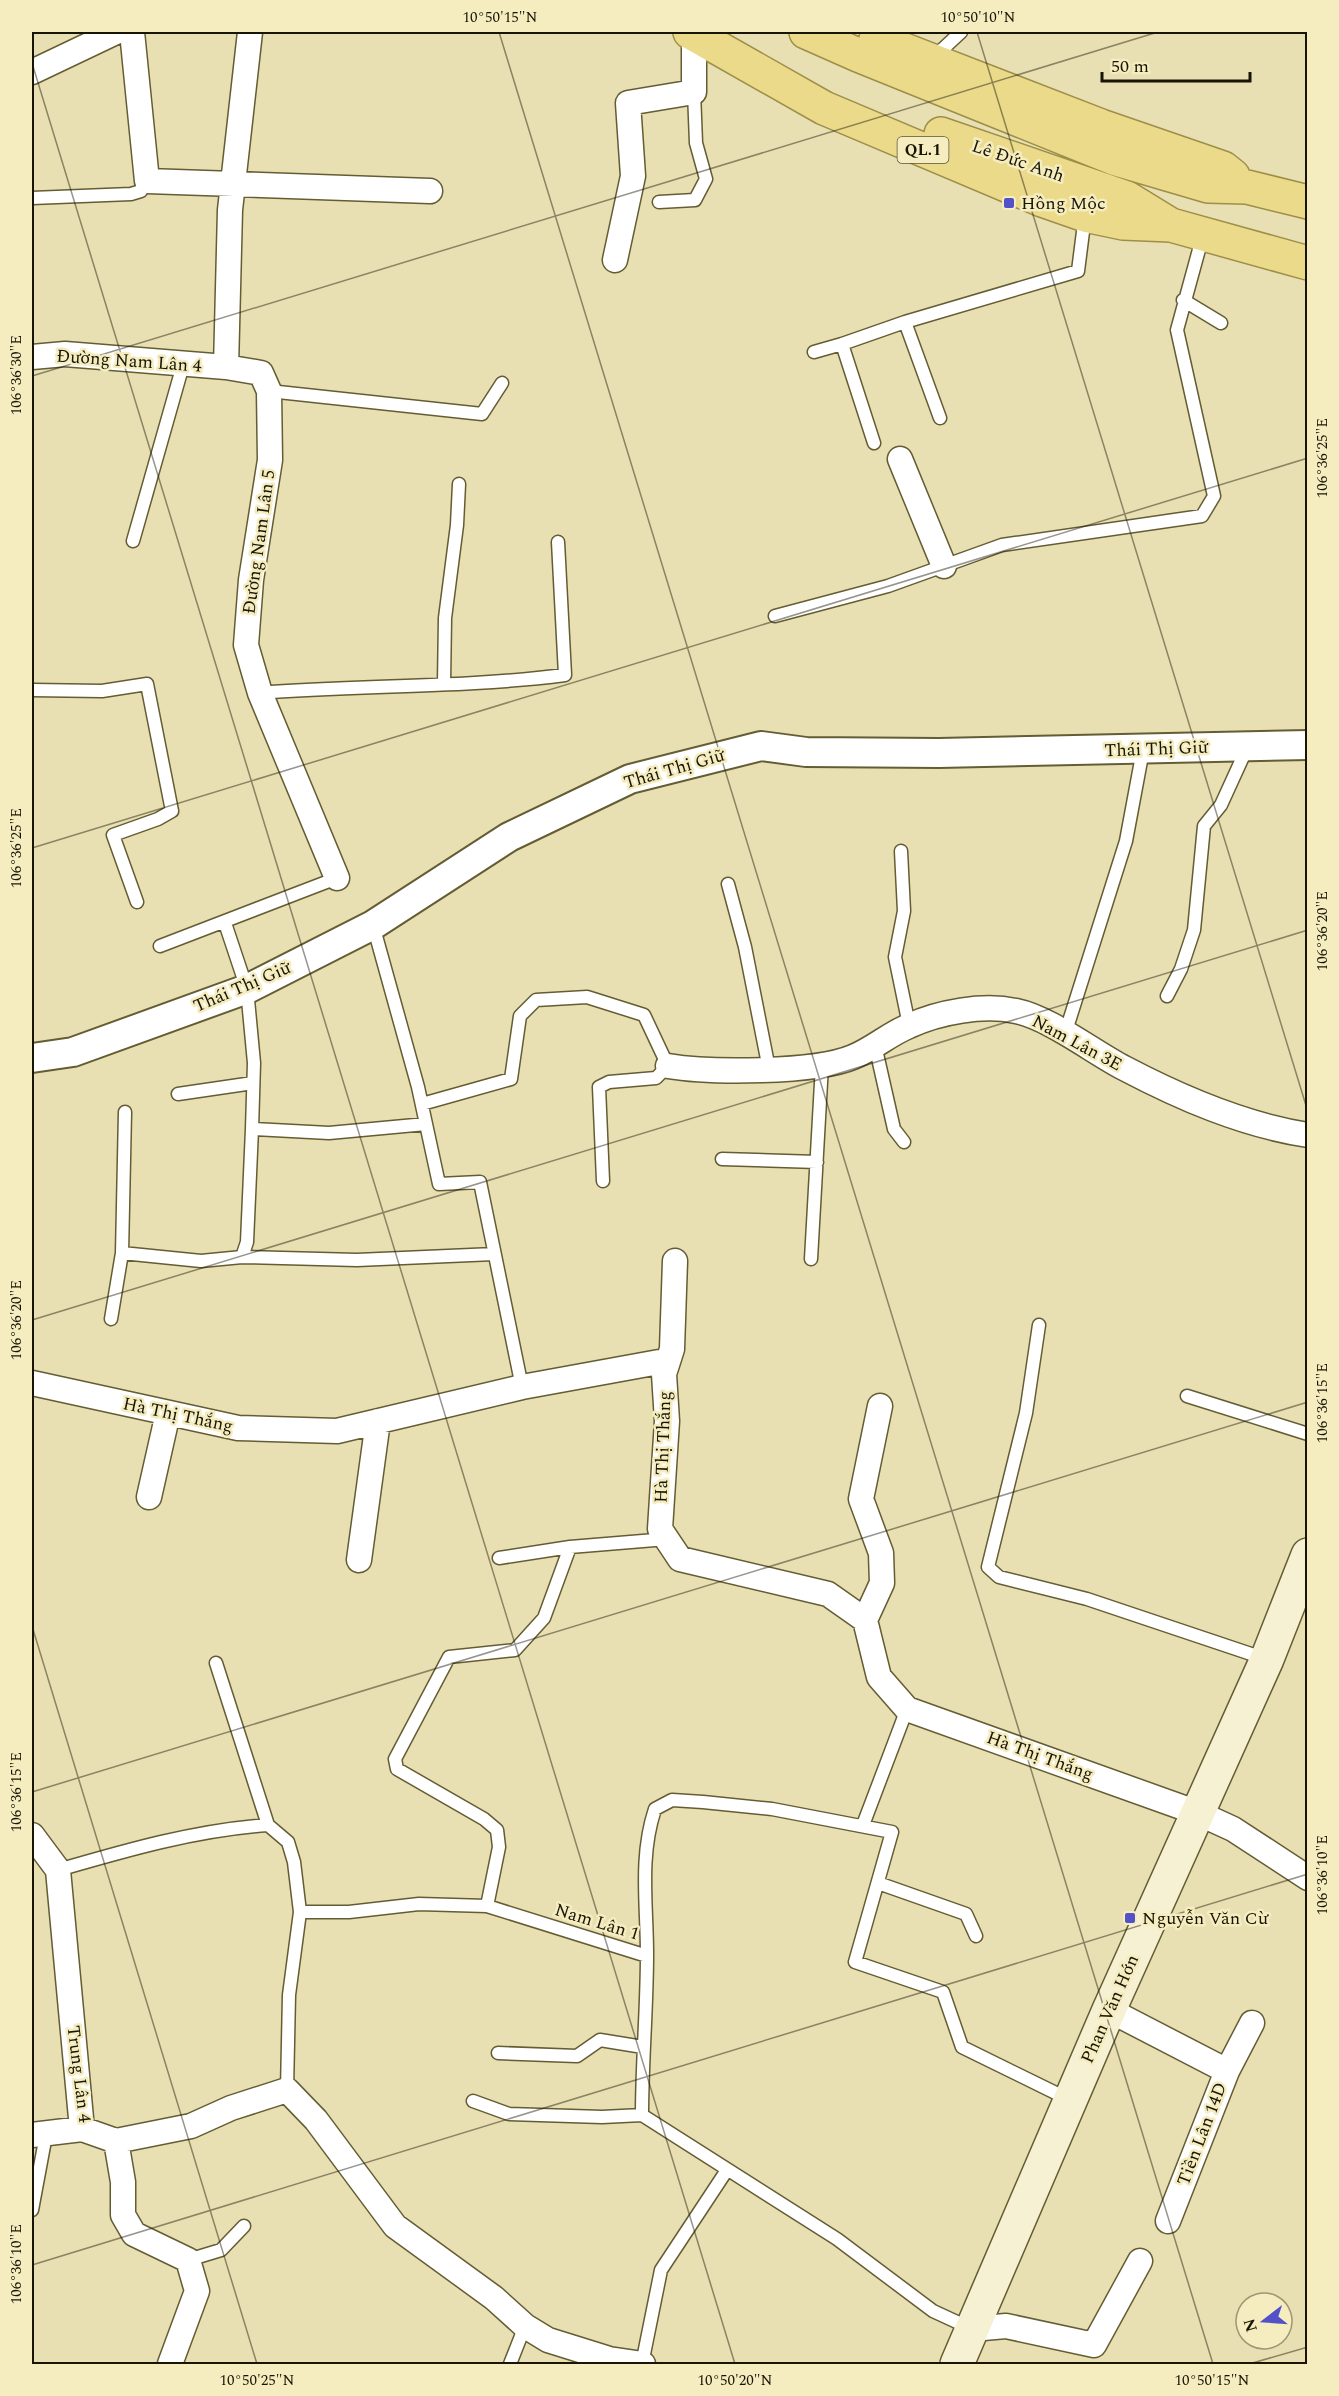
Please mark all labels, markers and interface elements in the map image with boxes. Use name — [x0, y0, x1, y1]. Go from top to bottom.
text: 10°50'15"N — [463, 6, 538, 29]
text: 10°50'10"N — [941, 6, 1016, 29]
scale bar — [1102, 45, 1250, 83]
text: 50 m — [1111, 53, 1149, 80]
street label: Lê Đức Anh — [968, 133, 1068, 189]
road number: QL.1 — [898, 137, 948, 163]
place label: Hồng Mộc — [1021, 190, 1106, 217]
marker: Hồng Mộc — [1002, 196, 1016, 210]
text: 106°36'30"E — [5, 335, 28, 415]
street label: Đường Nam Lân 4 — [55, 342, 203, 380]
text: 106°36'25"E — [1311, 418, 1334, 498]
street label: Đường Nam Lân 5 — [235, 468, 283, 616]
street label: Thái Thị Giữ — [1104, 734, 1209, 764]
street label: Thái Thị Giữ — [620, 741, 728, 796]
text: 106°36'25"E — [5, 808, 28, 888]
text: 106°36'20"E — [1311, 891, 1334, 971]
street label: Thái Thị Giữ — [189, 954, 296, 1020]
street label: Nam Lân 3E — [1027, 1008, 1127, 1078]
text: 106°36'20"E — [5, 1280, 28, 1360]
text: 106°36'15"E — [1311, 1363, 1334, 1443]
street label: Hà Thị Thắng — [120, 1390, 236, 1440]
street label: Hà Thị Thắng — [648, 1391, 678, 1503]
street label: Hà Thị Thắng — [983, 1724, 1097, 1788]
text: 106°36'15"E — [5, 1752, 28, 1832]
text: 106°36'10"E — [1311, 1835, 1334, 1915]
street label: Nam Lân 1 — [551, 1896, 643, 1948]
place label: Nguyễn Văn Cừ — [1142, 1905, 1269, 1932]
marker: Nguyễn Văn Cừ — [1123, 1911, 1137, 1925]
street label: Phan Văn Hớn — [1074, 1950, 1146, 2068]
street label: Trung Lân 4 — [60, 2024, 98, 2124]
street label: Tiền Lân 14D — [1170, 2078, 1234, 2190]
text: 106°36'10"E — [5, 2224, 28, 2304]
north arrow — [1234, 2291, 1294, 2351]
text: N — [1237, 2315, 1264, 2335]
text: 10°50'25"N — [220, 2369, 295, 2392]
text: 10°50'20"N — [698, 2369, 773, 2392]
text: 10°50'15"N — [1175, 2369, 1250, 2392]

